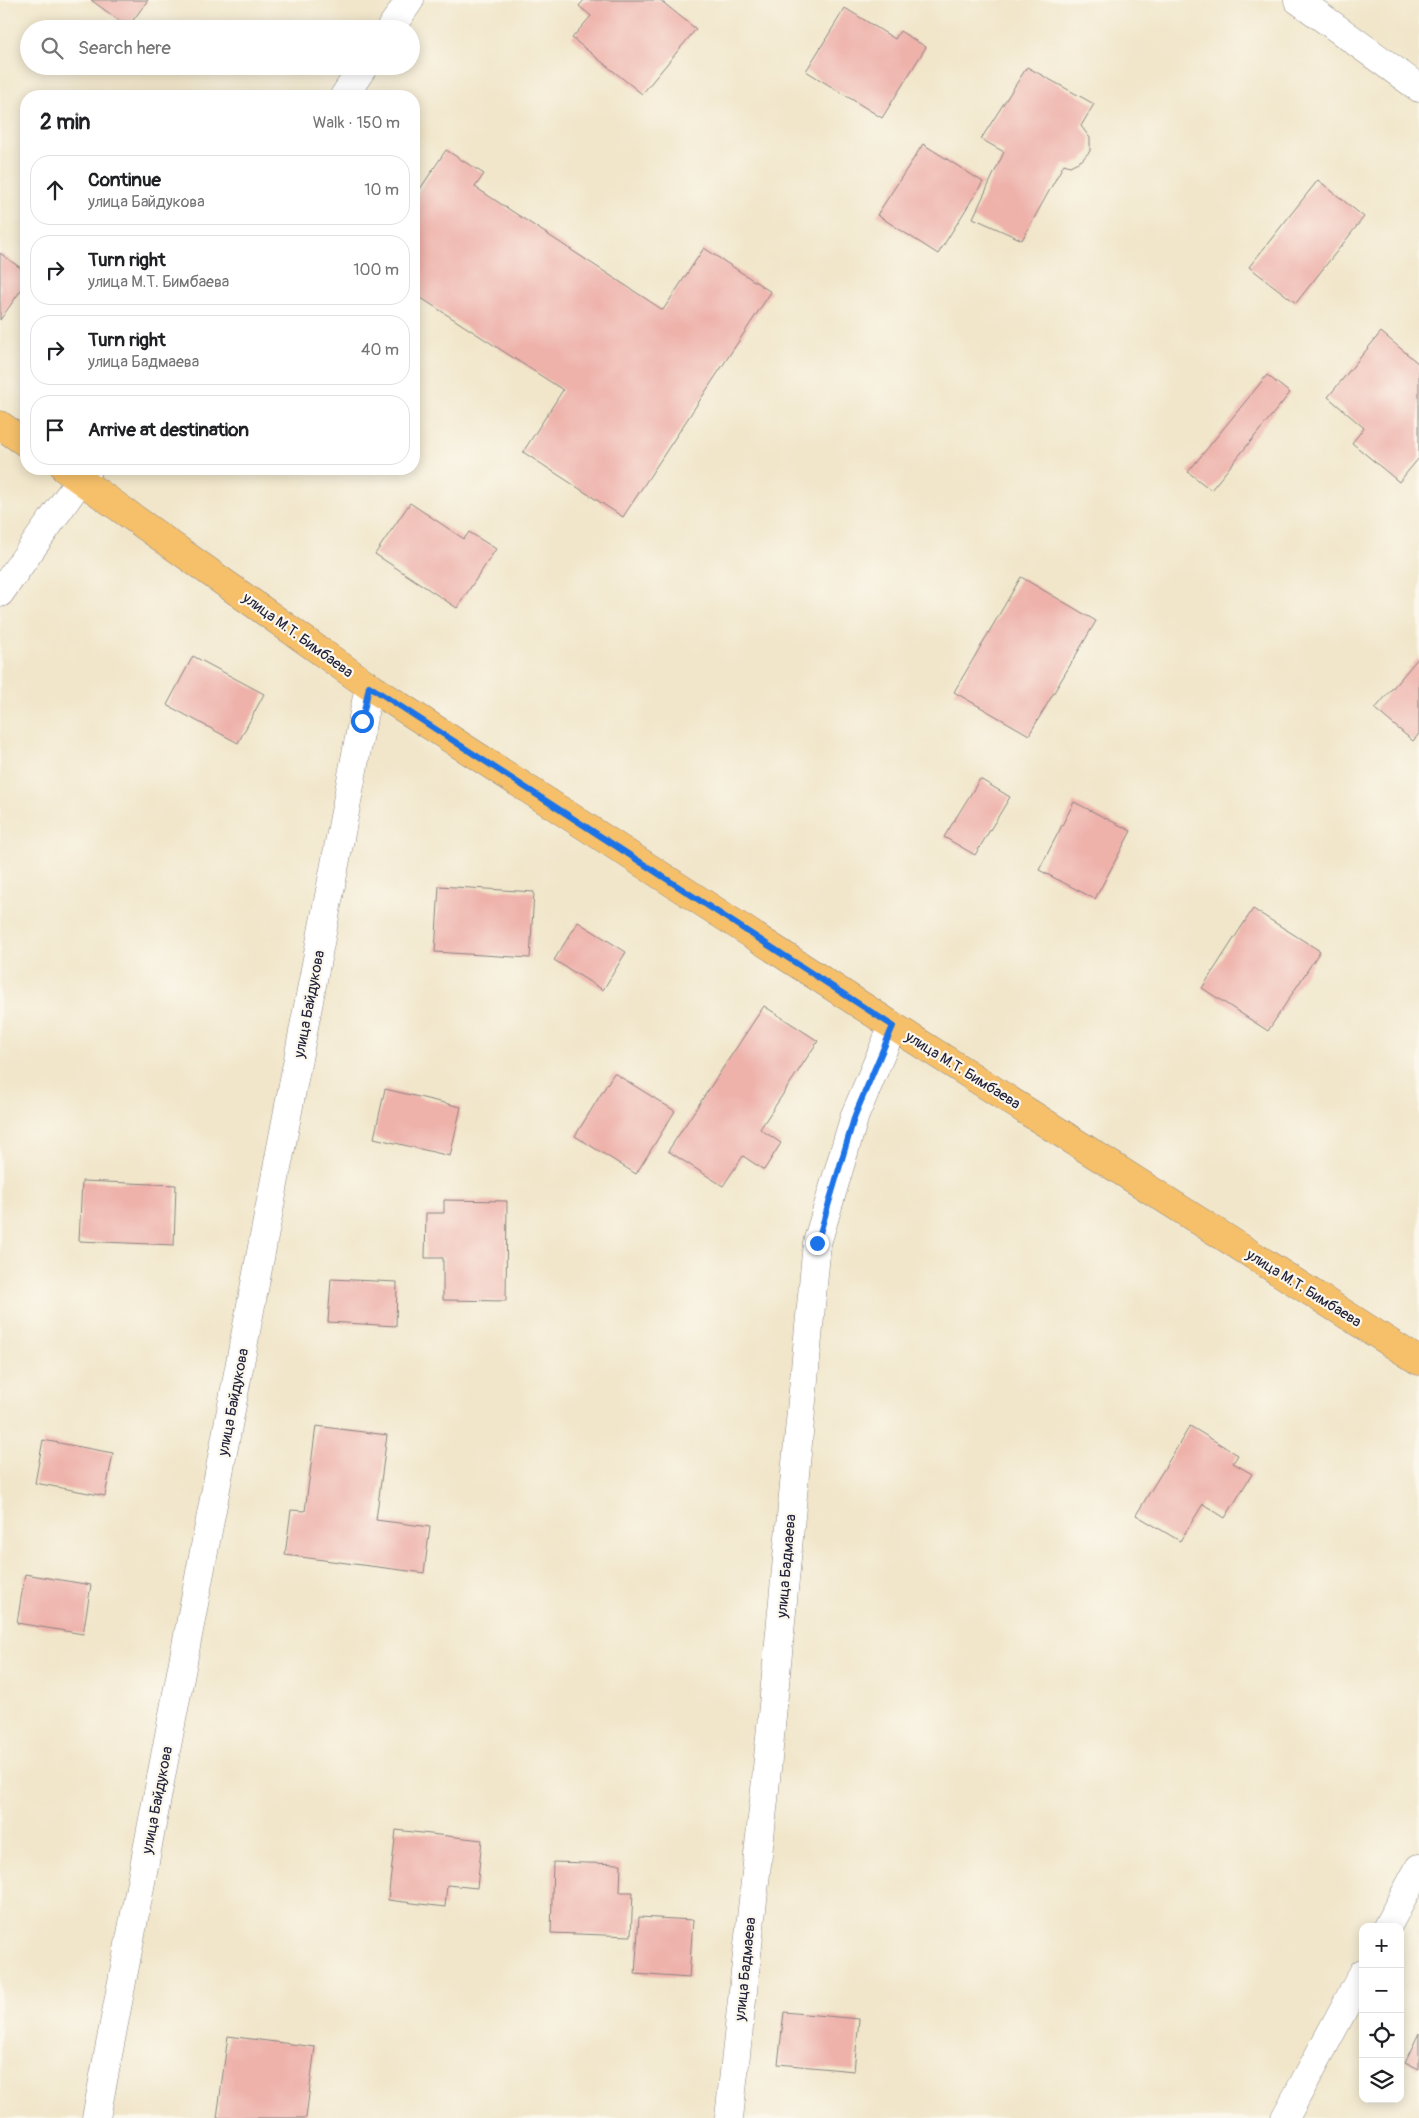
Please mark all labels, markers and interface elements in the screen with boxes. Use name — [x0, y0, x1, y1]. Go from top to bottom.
search box — [20, 20, 420, 75]
icon: search — [38, 34, 66, 62]
text: Search here — [78, 36, 171, 60]
text: 2 min — [40, 109, 90, 136]
text: Walk · 150 m — [313, 113, 400, 133]
text: Continue — [88, 168, 161, 192]
icon: ahead — [41, 176, 69, 204]
text: 10 m — [364, 180, 399, 200]
text: улица Байдукова — [88, 192, 205, 212]
text: Turn right — [88, 248, 166, 272]
icon: right — [41, 256, 69, 284]
text: 100 m — [353, 260, 399, 280]
text: улица М.Т. Бимбаева — [88, 272, 229, 292]
text: Turn right — [88, 328, 166, 352]
icon: right — [41, 336, 69, 364]
text: 40 m — [361, 340, 399, 360]
text: улица Бадмаева — [88, 352, 199, 372]
icon: arrive — [41, 416, 69, 444]
text: Arrive at destination — [88, 418, 249, 442]
street label: улица М.Т. Бимбаева — [238, 588, 357, 682]
route start — [351, 710, 374, 733]
street label: улица Байдукова — [290, 949, 329, 1061]
street label: улица М.Т. Бимбаева — [901, 1027, 1024, 1114]
route end — [806, 1232, 829, 1255]
street label: улица М.Т. Бимбаева — [1242, 1245, 1365, 1332]
street label: улица Байдукова — [214, 1347, 253, 1459]
street label: улица Бадмаева — [772, 1513, 801, 1620]
street label: улица Байдукова — [138, 1745, 177, 1857]
street label: улица Бадмаева — [730, 1916, 760, 2023]
map controls — [1359, 1923, 1404, 2103]
button: + — [1359, 1923, 1404, 1968]
button: − — [1359, 1968, 1404, 2013]
button: locate — [1359, 2013, 1404, 2058]
button: layers — [1359, 2058, 1404, 2103]

